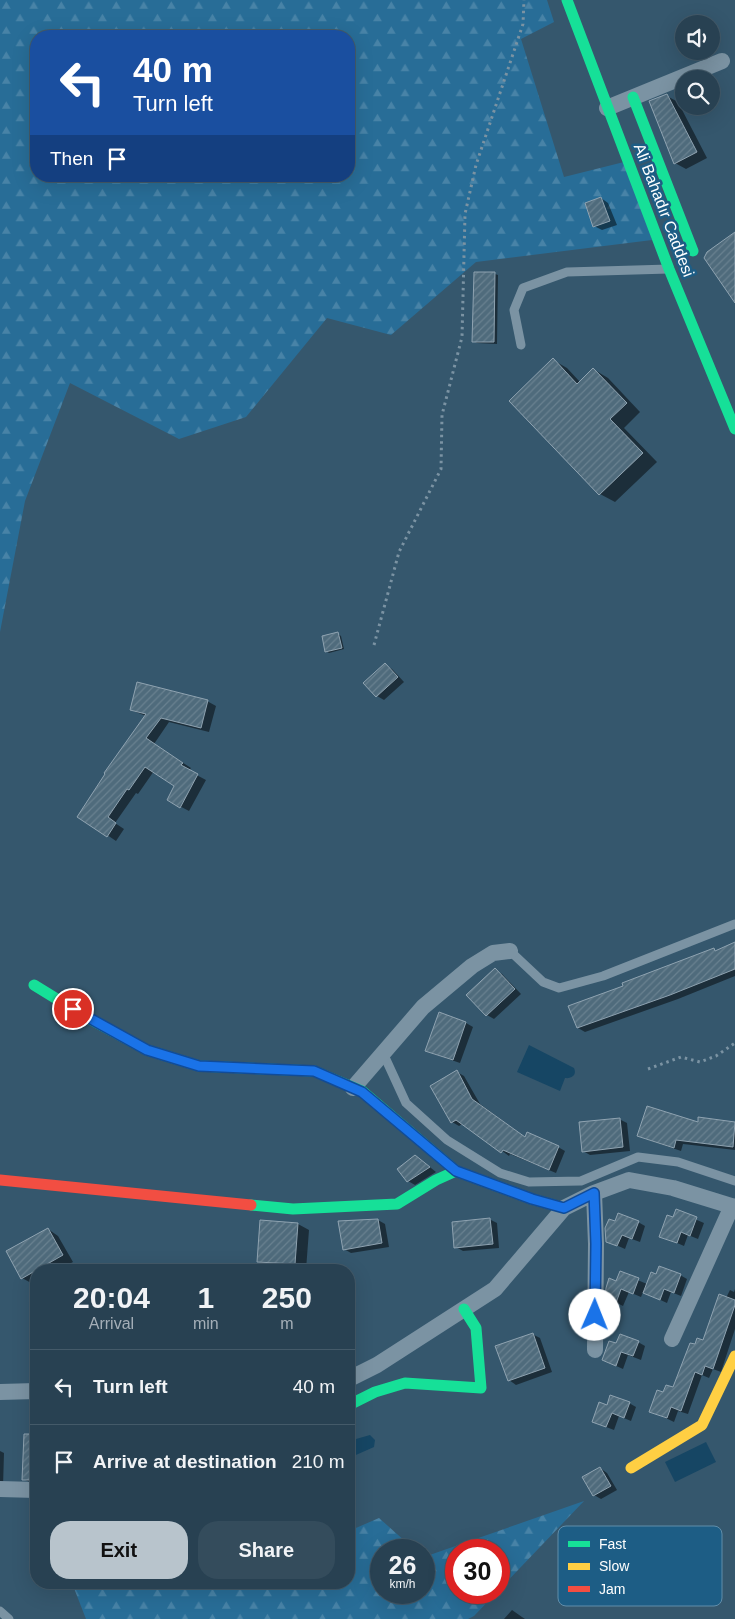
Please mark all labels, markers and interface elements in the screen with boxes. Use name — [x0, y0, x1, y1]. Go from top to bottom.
map controls — [675, 15, 720, 115]
button: sound — [675, 15, 720, 60]
icon: left — [50, 50, 115, 115]
text: 40 m — [133, 50, 213, 89]
button: search — [675, 70, 720, 115]
text: Turn left — [133, 91, 213, 116]
street label: Ali Bahadır Caddesi — [631, 141, 697, 279]
icon: arrive — [103, 145, 131, 173]
text: Then — [50, 148, 93, 169]
pin — [52, 988, 94, 1030]
icon: arrive — [59, 995, 87, 1023]
text: 20:04 — [73, 1281, 150, 1314]
text: 1 — [197, 1281, 214, 1314]
text: 250 — [262, 1281, 312, 1314]
position arrow — [568, 1288, 620, 1340]
text: Arrival — [89, 1315, 134, 1332]
text: min — [193, 1315, 219, 1332]
text: m — [280, 1315, 293, 1332]
icon: left — [50, 1373, 78, 1401]
text: Turn left — [93, 1376, 168, 1397]
text: 40 m — [293, 1376, 335, 1397]
icon: arrive — [50, 1448, 78, 1476]
text: Arrive at destination — [93, 1451, 277, 1472]
text: 210 m — [292, 1451, 345, 1472]
button: Exit — [50, 1521, 188, 1579]
button: Share — [198, 1521, 335, 1579]
legend — [558, 1526, 722, 1606]
text: Fast — [599, 1536, 626, 1552]
speed limit sign: 30 — [445, 1539, 510, 1604]
text: 26 — [389, 1551, 416, 1579]
text: Slow — [599, 1558, 630, 1574]
text: km/h — [389, 1577, 416, 1591]
text: Jam — [599, 1581, 625, 1597]

